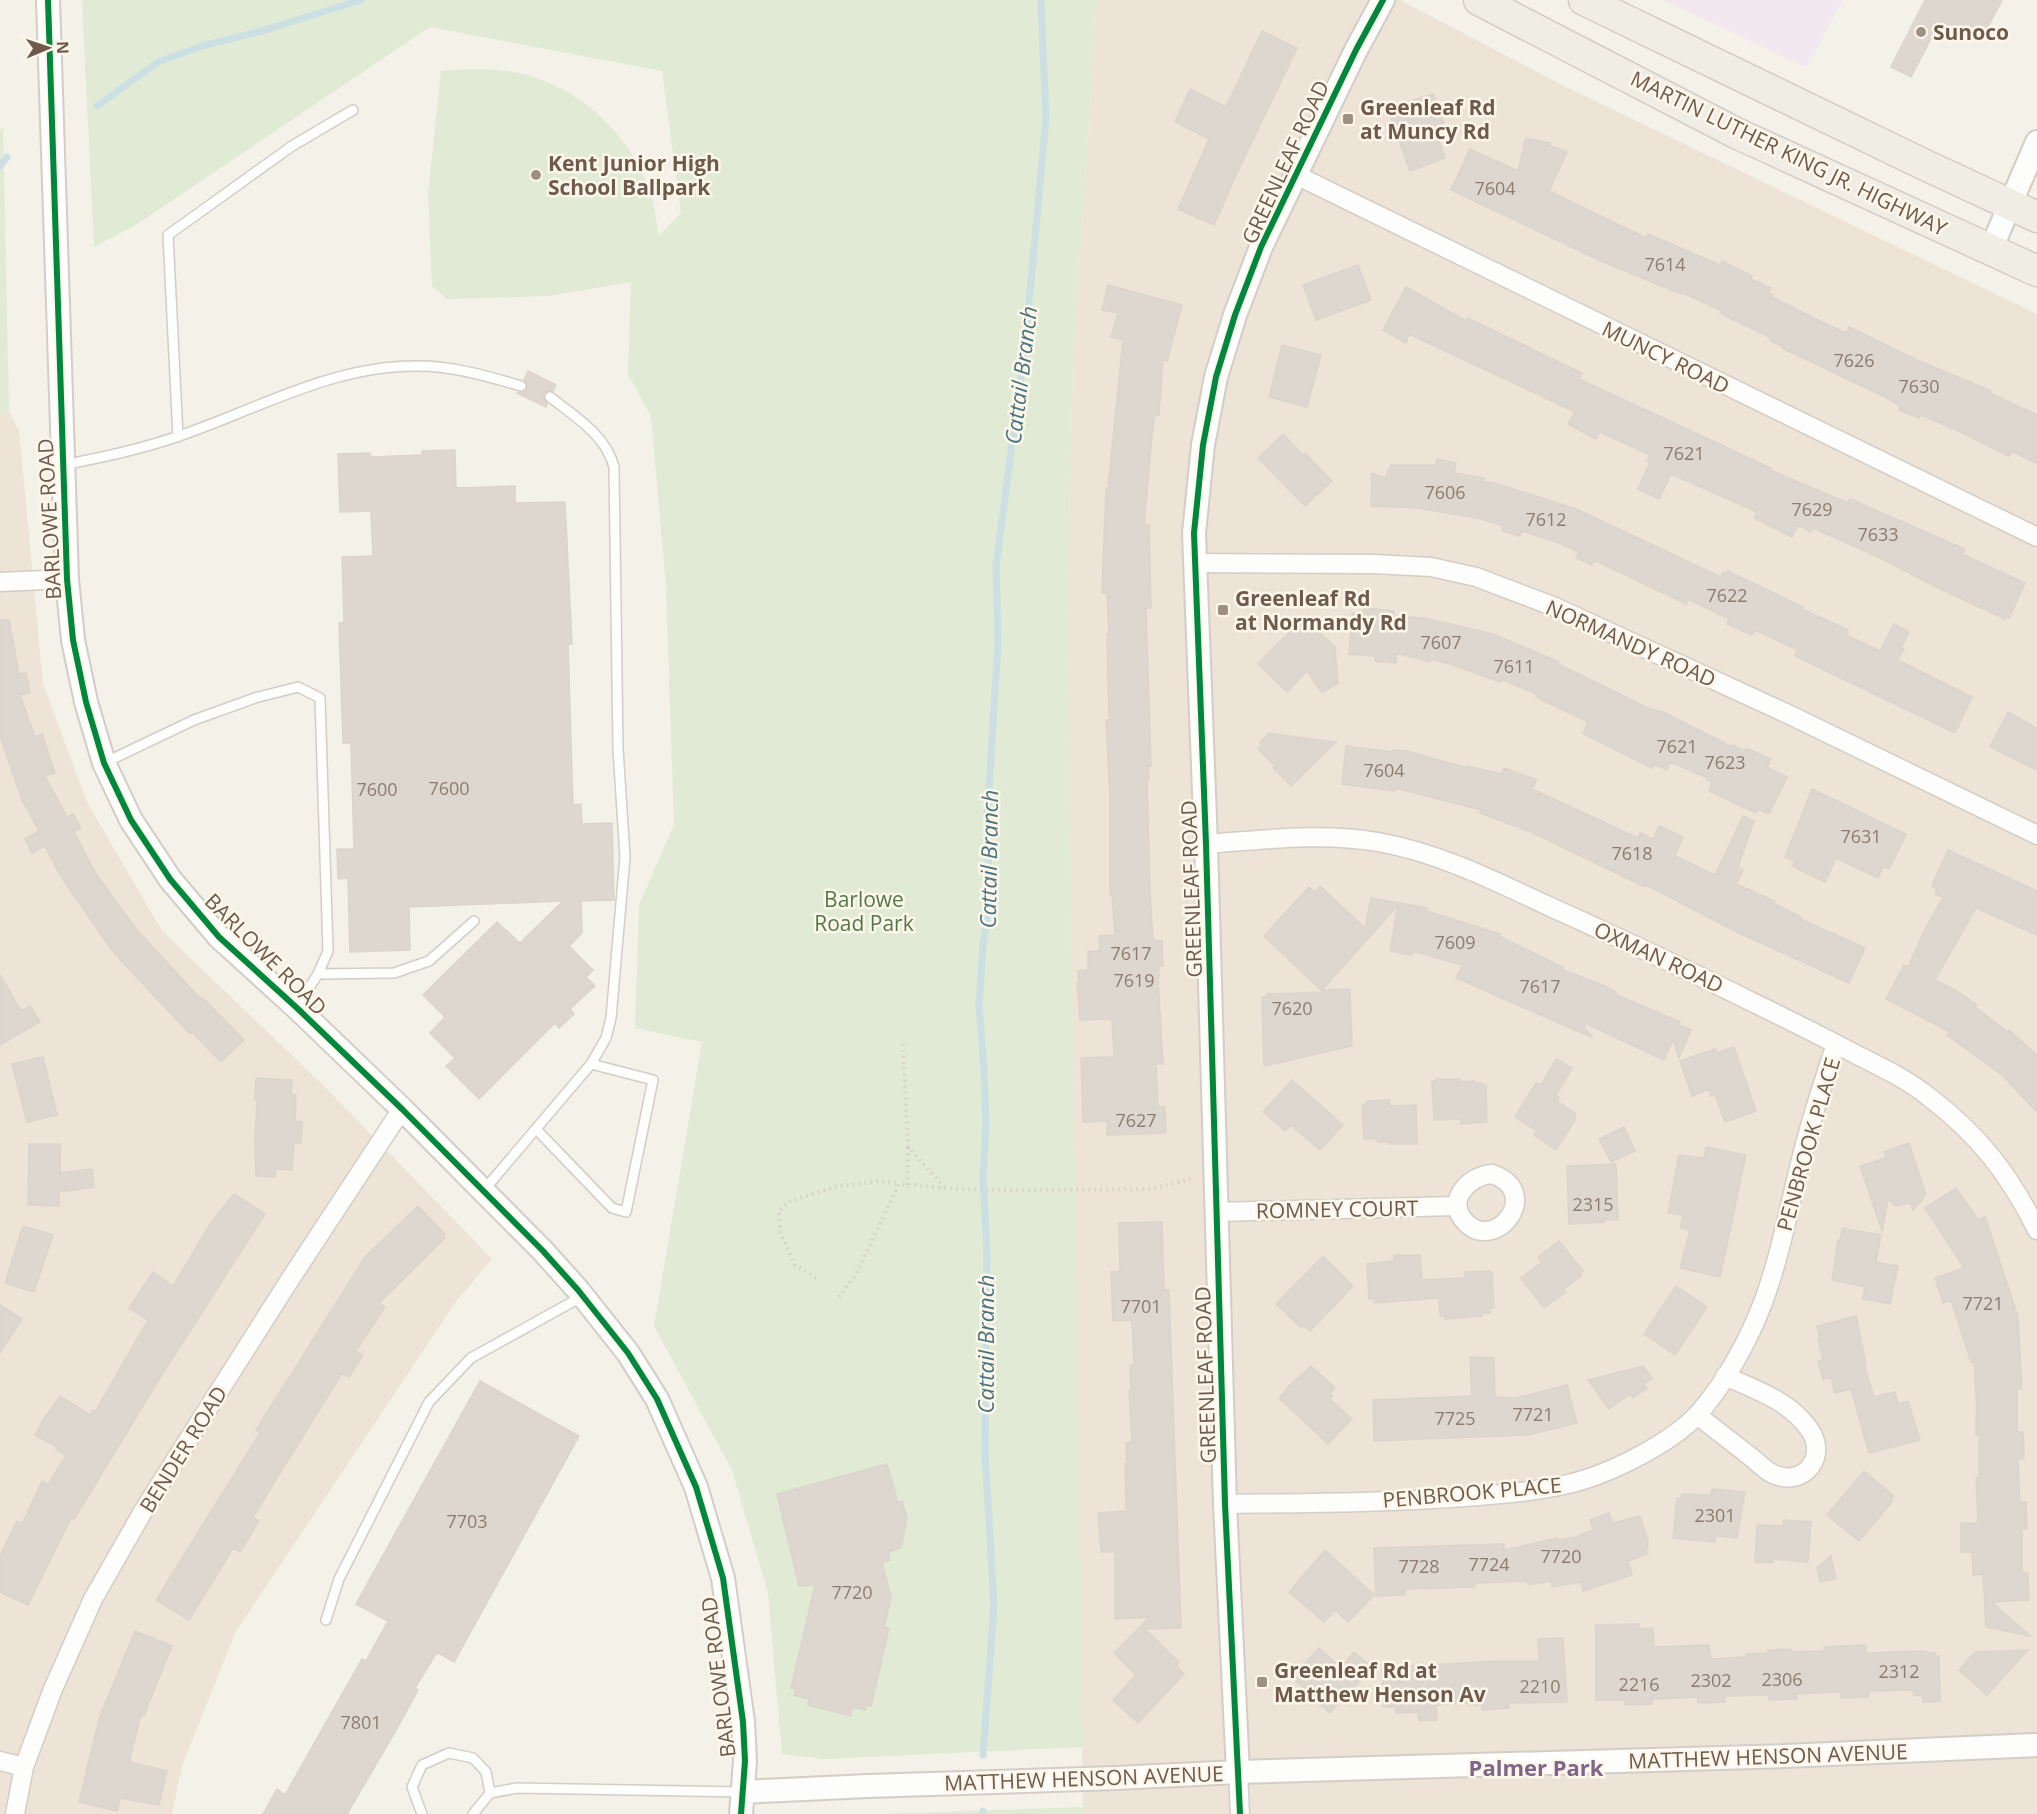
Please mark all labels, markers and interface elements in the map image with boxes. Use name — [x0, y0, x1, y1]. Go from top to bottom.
north arrow — [18, 18, 78, 78]
place label: Sunoco — [1933, 18, 2009, 46]
marker: Sunoco — [1914, 25, 1928, 39]
text: N — [52, 41, 74, 54]
street label: MARTIN LUTHER KING JR. HIGHWAY — [1626, 64, 1952, 242]
street label: GREENLEAF ROAD — [1235, 76, 1335, 248]
place label: Greenleaf Rd at Muncy Rd — [1360, 93, 1496, 145]
marker: Greenleaf Rd at Muncy Rd — [1341, 112, 1355, 126]
place label: Kent Junior High School Ballpark — [548, 149, 720, 201]
marker: Kent Junior High School Ballpark — [529, 168, 543, 182]
house number: 7604 — [1474, 176, 1516, 200]
house number: 7614 — [1644, 252, 1686, 276]
water label: Cattail Branch — [997, 304, 1043, 446]
street label: MUNCY ROAD — [1598, 314, 1734, 400]
house number: 7626 — [1833, 348, 1875, 372]
house number: 7630 — [1898, 374, 1940, 398]
street label: BARLOWE ROAD — [31, 438, 67, 600]
house number: 7621 — [1663, 441, 1705, 465]
house number: 7606 — [1424, 480, 1466, 504]
house number: 7629 — [1791, 497, 1833, 521]
house number: 7612 — [1525, 507, 1567, 531]
house number: 7633 — [1857, 522, 1899, 546]
house number: 7622 — [1706, 583, 1748, 607]
place label: Greenleaf Rd at Normandy Rd — [1235, 584, 1407, 636]
street label: NORMANDY ROAD — [1542, 593, 1720, 693]
marker: Greenleaf Rd at Normandy Rd — [1216, 603, 1230, 617]
house number: 7607 — [1420, 630, 1462, 654]
house number: 7611 — [1493, 654, 1535, 678]
house number: 7621 — [1656, 734, 1698, 758]
house number: 7623 — [1704, 750, 1746, 774]
house number: 7604 — [1363, 758, 1405, 782]
house number: 7600 — [428, 776, 470, 800]
house number: 7600 — [356, 777, 398, 801]
water label: Cattail Branch — [972, 789, 1004, 929]
street label: GREENLEAF ROAD — [1174, 800, 1208, 978]
house number: 7631 — [1840, 824, 1882, 848]
house number: 7618 — [1611, 841, 1653, 865]
park label: Barlowe Road Park — [814, 885, 914, 937]
street label: BARLOWE ROAD — [199, 887, 333, 1021]
street label: OXMAN ROAD — [1590, 915, 1728, 999]
house number: 7609 — [1434, 930, 1476, 954]
house number: 7617 — [1110, 941, 1152, 965]
house number: 7619 — [1113, 968, 1155, 992]
house number: 7617 — [1519, 974, 1561, 998]
house number: 7620 — [1271, 996, 1313, 1020]
street label: PENBROOK PLACE — [1770, 1054, 1846, 1234]
house number: 7627 — [1115, 1108, 1157, 1132]
house number: 2315 — [1572, 1192, 1614, 1216]
street label: ROMNEY COURT — [1256, 1194, 1419, 1224]
water label: Cattail Branch — [970, 1275, 1000, 1413]
street label: GREENLEAF ROAD — [1188, 1286, 1222, 1464]
house number: 7721 — [1962, 1291, 2004, 1315]
house number: 7701 — [1120, 1294, 1162, 1318]
street label: BENDER ROAD — [133, 1380, 233, 1518]
house number: 7721 — [1512, 1402, 1554, 1426]
house number: 7725 — [1434, 1406, 1476, 1430]
street label: PENBROOK PLACE — [1381, 1470, 1563, 1514]
house number: 2301 — [1694, 1503, 1736, 1527]
house number: 7703 — [446, 1509, 488, 1533]
house number: 7720 — [1540, 1544, 1582, 1568]
house number: 7724 — [1468, 1552, 1510, 1576]
house number: 7728 — [1398, 1554, 1440, 1578]
house number: 7720 — [831, 1580, 873, 1604]
street label: BARLOWE ROAD — [694, 1595, 742, 1759]
place label: Greenleaf Rd at Matthew Henson Av — [1274, 1656, 1486, 1708]
house number: 2312 — [1878, 1659, 1920, 1683]
house number: 2306 — [1761, 1667, 1803, 1691]
house number: 2302 — [1690, 1668, 1732, 1692]
house number: 2216 — [1618, 1672, 1660, 1696]
house number: 2210 — [1519, 1674, 1561, 1698]
marker: Greenleaf Rd at Matthew Henson Av — [1255, 1675, 1269, 1689]
house number: 7801 — [340, 1710, 382, 1734]
street label: MATTHEW HENSON AVENUE — [1628, 1737, 1908, 1775]
district label: Palmer Park — [1469, 1752, 1604, 1782]
street label: MATTHEW HENSON AVENUE — [944, 1759, 1224, 1797]

